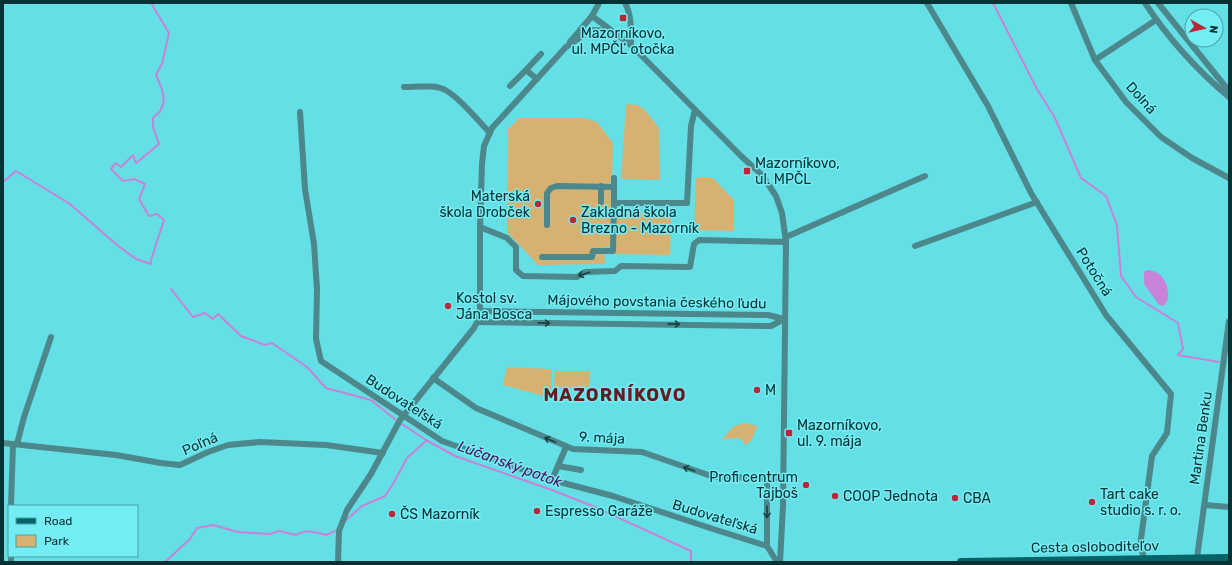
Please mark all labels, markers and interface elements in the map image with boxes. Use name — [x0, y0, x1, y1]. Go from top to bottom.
north arrow — [1184, 8, 1224, 48]
marker: Mazorníkovo, ul. MPČĽ otočka — [618, 13, 628, 23]
text: N — [1206, 24, 1220, 34]
place label: Mazorníkovo, ul. MPČĽ otočka — [571, 25, 675, 58]
street label: Dolná — [1122, 78, 1160, 118]
place label: Mazorníkovo, ul. MPČL — [755, 155, 840, 188]
marker: Mazorníkovo, ul. MPČL — [742, 166, 752, 176]
place label: Materská škola Drobček — [439, 188, 531, 221]
marker: Materská škola Drobček — [533, 199, 543, 209]
place label: Zakladná škola Brezno - Mazorník — [581, 204, 700, 237]
marker: Zakladná škola Brezno - Mazorník — [568, 215, 578, 225]
street label: Potočná — [1072, 244, 1116, 300]
one-way arrow — [578, 271, 591, 278]
place label: Kostol sv. Jána Bosca — [456, 290, 532, 323]
street label: Májového povstania českého ľudu — [547, 292, 767, 312]
marker: Kostol sv. Jána Bosca — [443, 301, 453, 311]
one-way arrow — [537, 319, 550, 327]
one-way arrow — [667, 321, 680, 328]
street label: Budovateľská — [362, 371, 446, 433]
place label: M — [765, 382, 776, 399]
district label: MAZORNÍKOVO — [543, 384, 687, 406]
marker: M — [752, 385, 762, 395]
street label: Martina Benku — [1186, 390, 1216, 486]
place label: Mazorníkovo, ul. 9. mája — [797, 417, 882, 450]
street label: 9. mája — [579, 428, 625, 448]
marker: Mazorníkovo, ul. 9. mája — [784, 428, 794, 438]
street label: Poľná — [180, 429, 220, 459]
one-way arrow — [544, 435, 556, 443]
water label: Lúčanský potok — [455, 437, 565, 491]
one-way arrow — [683, 464, 695, 472]
place label: Profi centrum Tajboš — [709, 469, 798, 502]
marker: Profi centrum Tajboš — [801, 480, 811, 490]
place label: Tart cake studio s. r. o. — [1100, 486, 1181, 519]
place label: COOP Jednota — [843, 488, 938, 505]
place label: CBA — [963, 490, 992, 507]
marker: COOP Jednota — [830, 491, 840, 501]
marker: CBA — [950, 493, 960, 503]
street label: Budovateľská — [670, 496, 760, 538]
marker: Tart cake studio s. r. o. — [1087, 497, 1097, 507]
place label: Espresso Garáže — [545, 503, 653, 520]
legend — [8, 505, 138, 557]
place label: ČS Mazorník — [400, 505, 481, 523]
one-way arrow — [763, 505, 771, 518]
marker: Espresso Garáže — [532, 506, 542, 516]
marker: ČS Mazorník — [387, 509, 397, 519]
text: Road — [44, 514, 72, 528]
text: Park — [44, 534, 70, 548]
street label: Cesta osloboditeľov — [1031, 537, 1160, 557]

